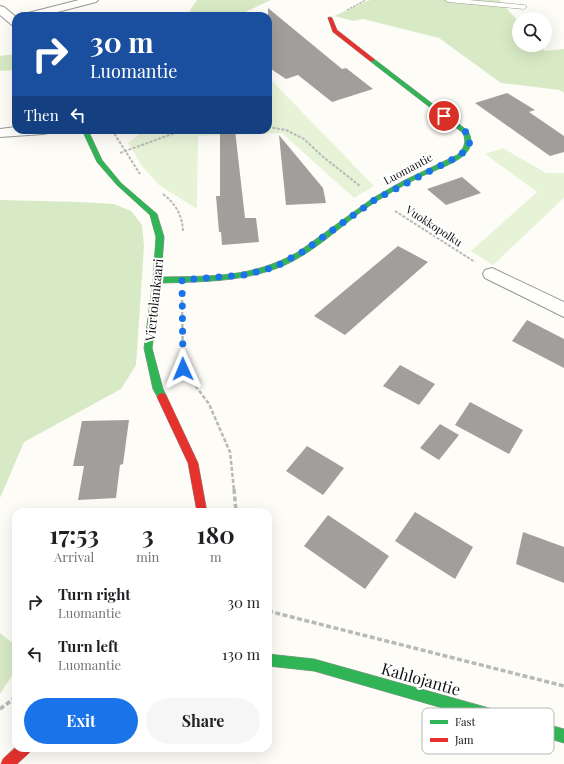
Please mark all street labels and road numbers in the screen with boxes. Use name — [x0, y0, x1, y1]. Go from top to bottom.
street label: Luomantie — [381, 149, 435, 188]
street label: Vuokkopolku — [402, 201, 466, 250]
street label: Viertolankaari — [141, 258, 166, 343]
street label: Kahlojantie — [379, 657, 463, 700]

